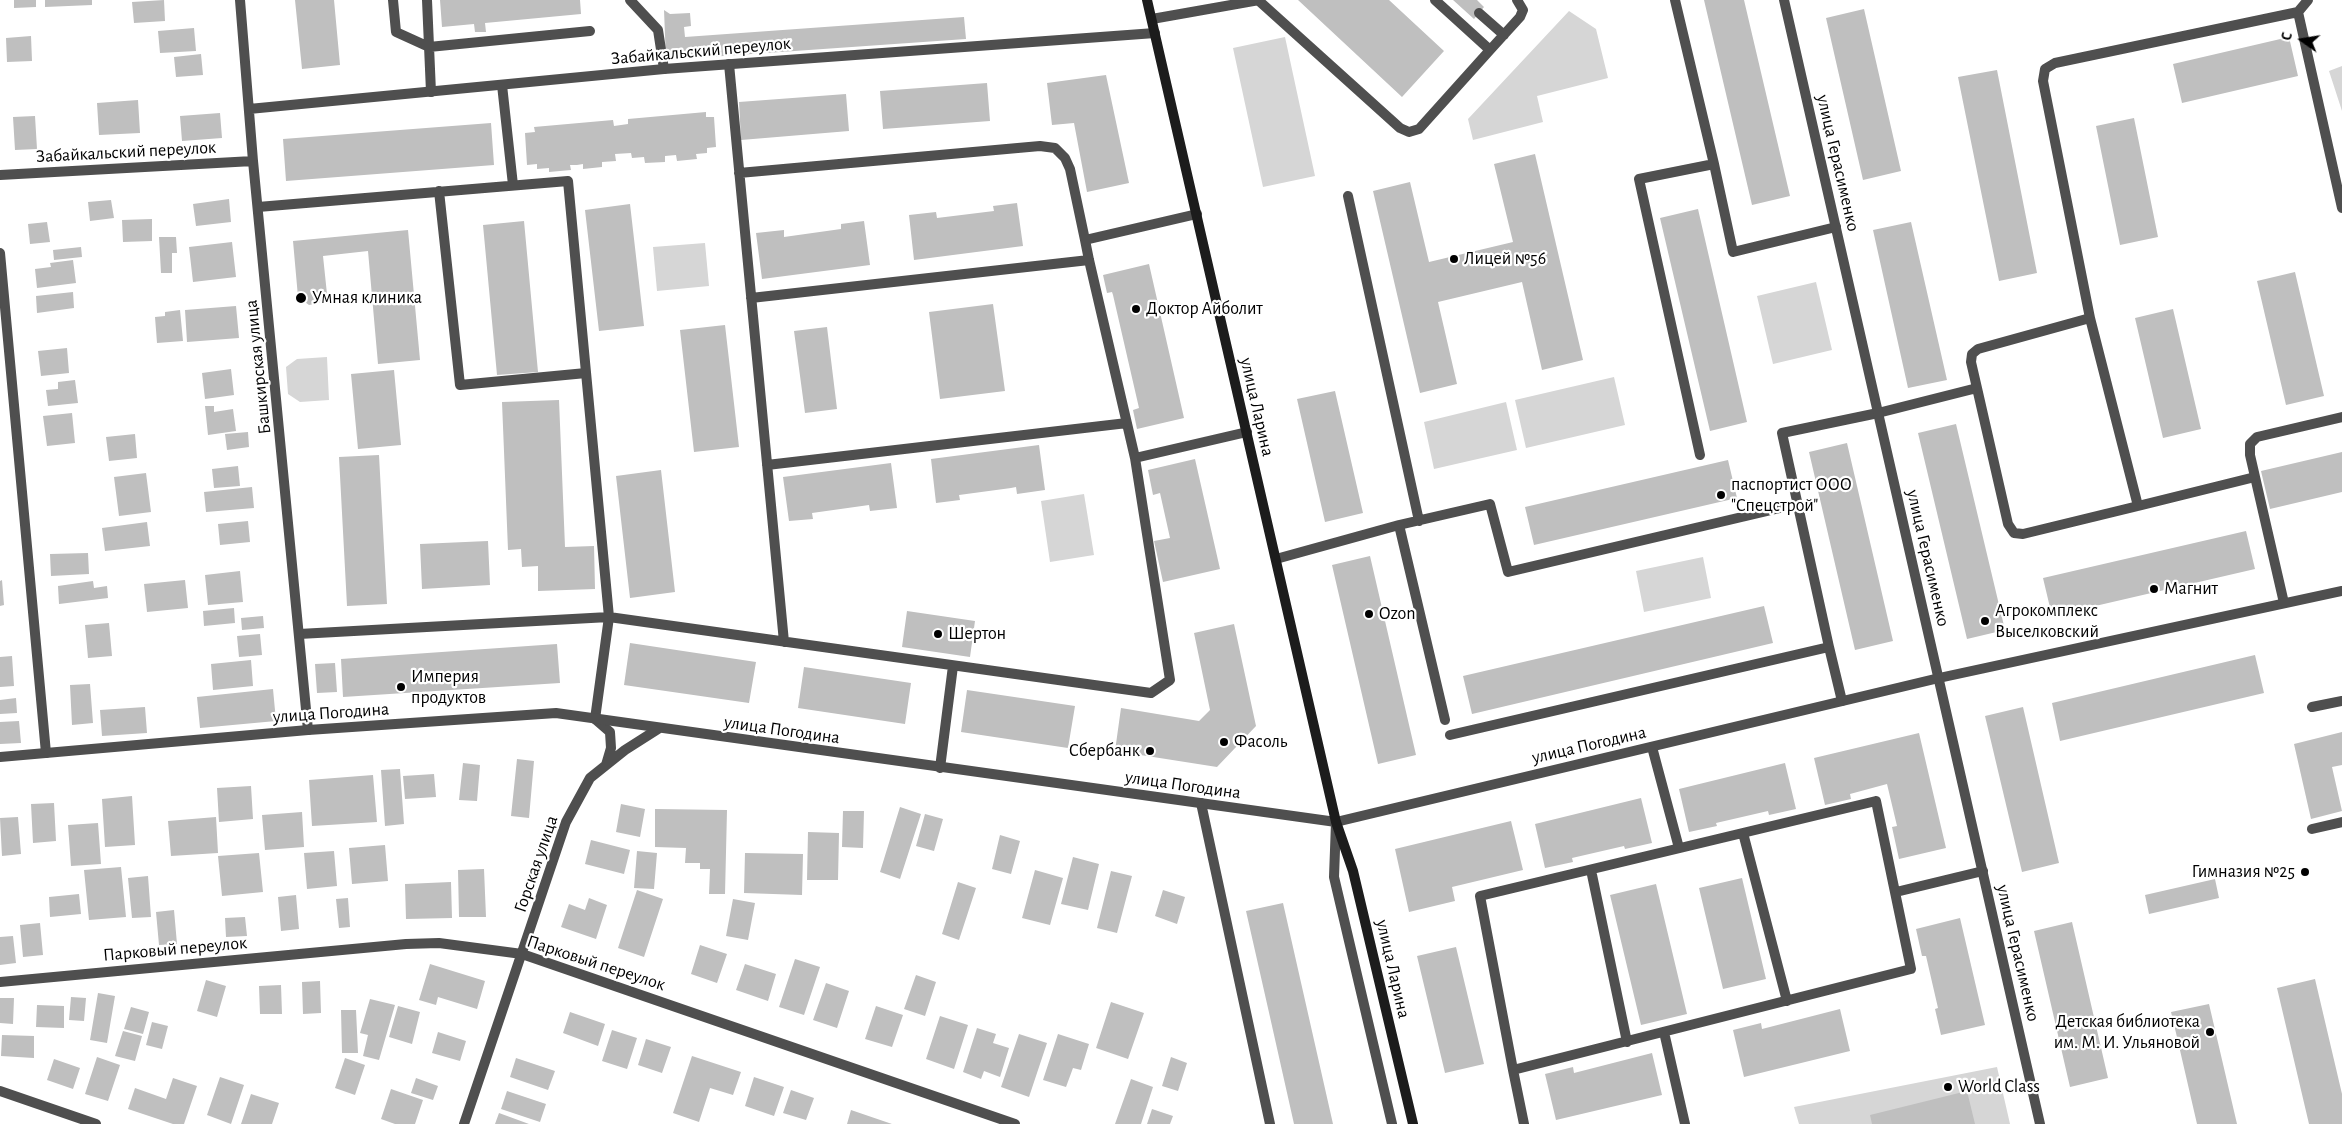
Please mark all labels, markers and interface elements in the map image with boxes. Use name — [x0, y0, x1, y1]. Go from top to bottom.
north arrow — [2277, 15, 2327, 65]
text: С — [2280, 31, 2295, 42]
street label: Забайкальский переулок — [610, 32, 792, 70]
street label: улица Герасименко — [1812, 93, 1864, 233]
street label: Забайкальский переулок — [35, 136, 217, 168]
place label: Лицей №56 — [1464, 248, 1546, 270]
marker: Лицей №56 — [1448, 253, 1460, 265]
place label: Умная клиника — [312, 287, 422, 309]
marker: Умная клиника — [294, 291, 308, 305]
place label: Доктор Айболит — [1146, 298, 1263, 320]
street label: Башкирская улица — [240, 299, 276, 435]
marker: Доктор Айболит — [1130, 303, 1142, 315]
street label: улица Ларина — [1235, 356, 1279, 458]
place label: паспортист ООО "Спецстрой" — [1731, 474, 1852, 516]
street label: улица Герасименко — [1902, 488, 1954, 628]
marker: паспортист ООО "Спецстрой" — [1715, 489, 1727, 501]
place label: Магнит — [2164, 578, 2218, 600]
marker: Магнит — [2148, 583, 2160, 595]
place label: Агрокомплекс Выселковский — [1995, 600, 2099, 642]
place label: Ozon — [1379, 603, 1416, 625]
marker: Ozon — [1363, 608, 1375, 620]
marker: Агрокомплекс Выселковский — [1979, 615, 1991, 627]
place label: Шертон — [948, 623, 1006, 645]
marker: Шертон — [932, 628, 944, 640]
place label: Империя продуктов — [411, 666, 486, 709]
marker: Империя продуктов — [395, 681, 407, 693]
street label: улица Погодина — [272, 698, 390, 728]
street label: улица Погодина — [723, 711, 841, 749]
street label: улица Погодина — [1530, 721, 1648, 769]
place label: Фасоль — [1234, 731, 1287, 753]
marker: Фасоль — [1218, 736, 1230, 748]
place label: Сбербанк — [1069, 740, 1140, 762]
marker: Сбербанк — [1144, 745, 1156, 757]
street label: улица Погодина — [1124, 766, 1242, 804]
street label: Горская улица — [509, 813, 563, 915]
place label: Гимназия №25 — [2192, 861, 2295, 883]
marker: Гимназия №25 — [2299, 866, 2311, 878]
street label: улица Герасименко — [1992, 883, 2044, 1023]
street label: улица Ларина — [1371, 918, 1415, 1020]
street label: Парковый переулок — [524, 930, 668, 996]
street label: Парковый переулок — [102, 932, 248, 966]
place label: Детская библиотека им. М. И. Ульяновой — [2054, 1011, 2200, 1054]
marker: Детская библиотека им. М. И. Ульяновой — [2204, 1026, 2216, 1038]
place label: World Class — [1958, 1076, 2040, 1098]
marker: World Class — [1942, 1081, 1954, 1093]

